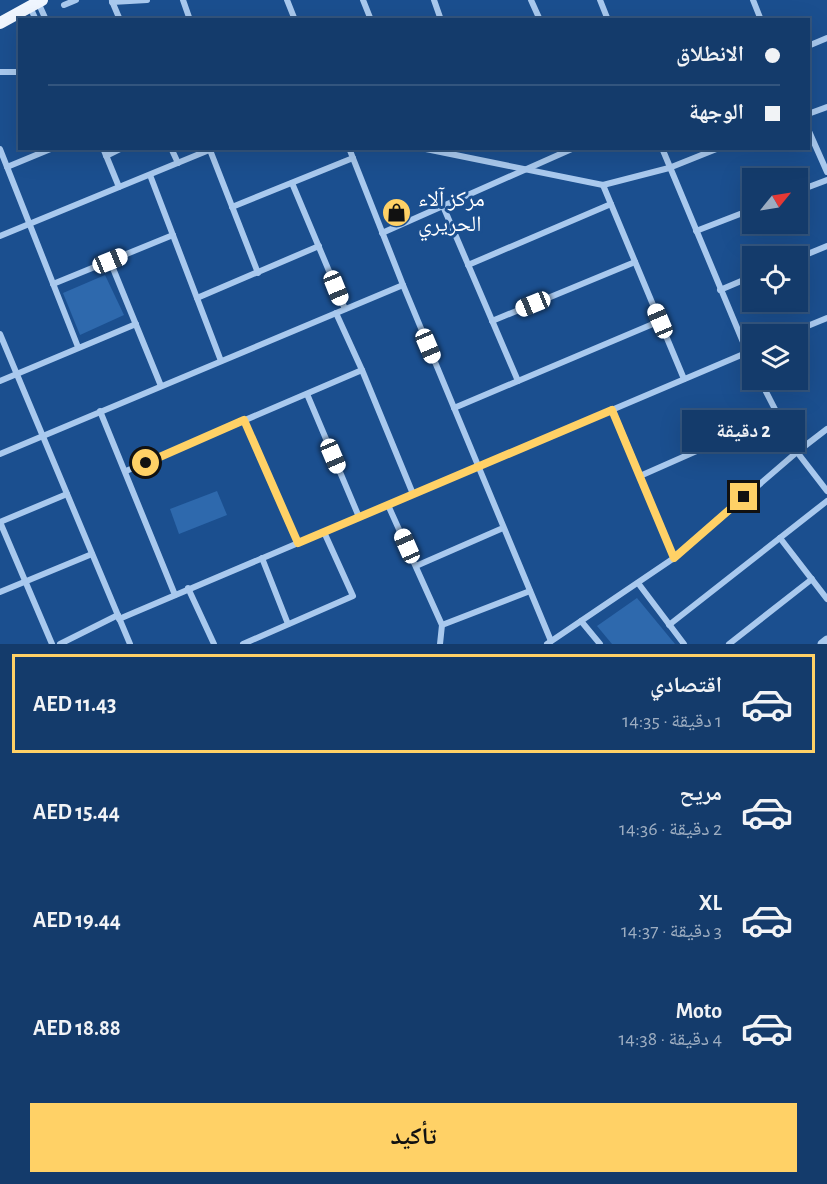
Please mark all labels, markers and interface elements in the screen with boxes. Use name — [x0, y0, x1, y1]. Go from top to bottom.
text: الانطلاق — [676, 43, 744, 65]
text: الوجهة — [689, 101, 744, 123]
north arrow — [742, 168, 808, 234]
map controls — [742, 168, 808, 390]
place label: مركز آلاء الحريري — [418, 187, 485, 241]
shop icon: مركز آلاء الحريري — [381, 196, 413, 228]
car — [90, 246, 130, 276]
button: locate — [742, 246, 808, 312]
car — [321, 268, 351, 308]
car — [513, 289, 553, 319]
car — [645, 301, 675, 341]
button: layers — [742, 324, 808, 390]
car — [413, 326, 443, 366]
callout: 2 دقيقة — [682, 410, 806, 452]
text: 2 دقيقة — [716, 421, 771, 441]
car — [318, 436, 348, 476]
route start — [132, 449, 159, 476]
route end — [730, 483, 757, 510]
car — [391, 526, 423, 566]
text: اقتصادي — [650, 674, 722, 696]
icon: car — [740, 677, 794, 731]
text: AED 11.43 — [33, 693, 117, 715]
text: 1 دقيقة · 14:35 — [622, 711, 722, 731]
text: مريح — [679, 782, 722, 804]
icon: car — [740, 785, 794, 839]
text: AED 15.44 — [33, 801, 120, 823]
text: 2 دقيقة · 14:36 — [619, 819, 722, 839]
text: XL — [699, 892, 722, 914]
icon: car — [740, 893, 794, 947]
text: AED 19.44 — [33, 909, 121, 931]
text: 3 دقيقة · 14:37 — [621, 921, 722, 941]
text: Moto — [676, 1000, 722, 1022]
icon: car — [740, 1001, 794, 1055]
text: AED 18.88 — [33, 1017, 121, 1039]
text: 4 دقيقة · 14:38 — [618, 1029, 722, 1049]
button: تأكيد — [30, 1103, 797, 1172]

